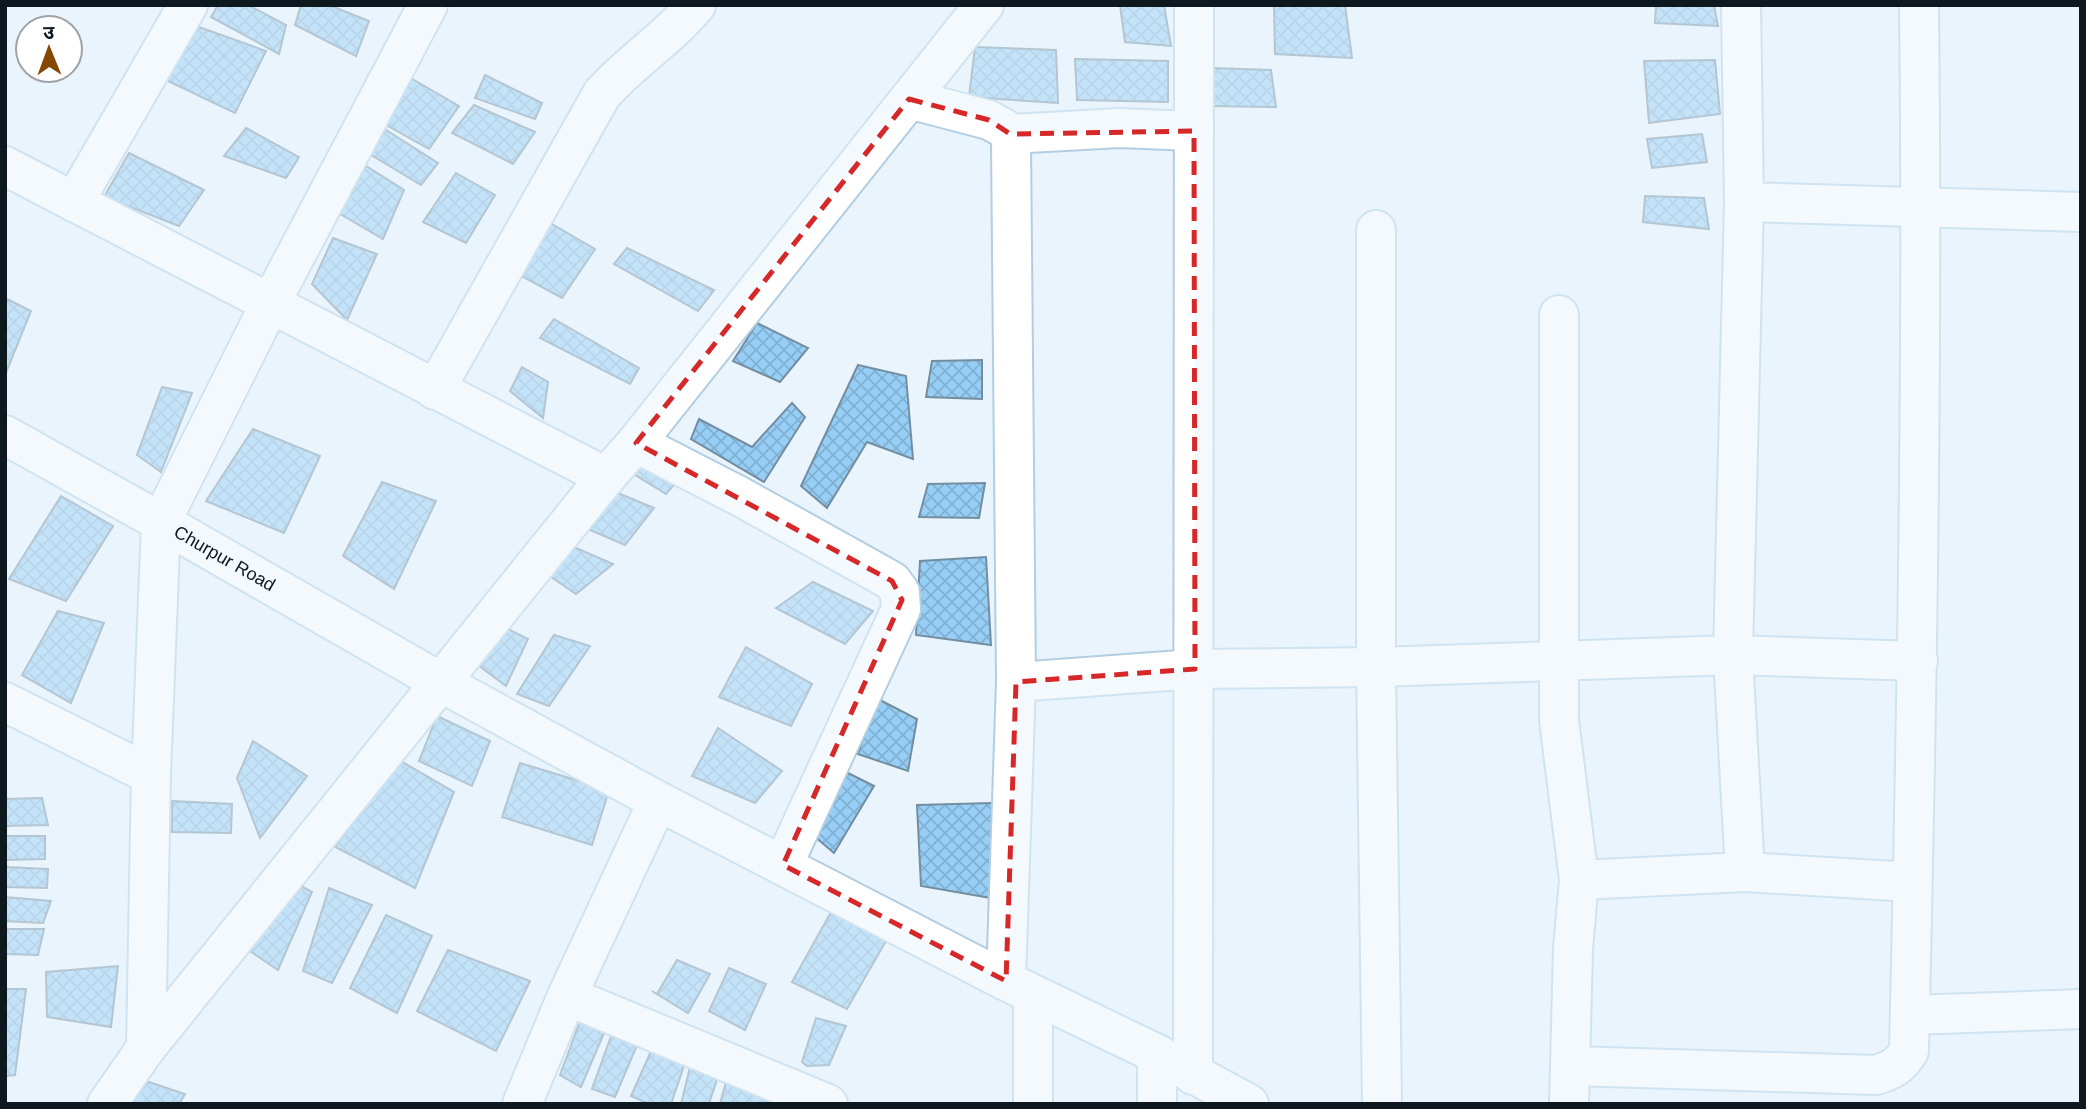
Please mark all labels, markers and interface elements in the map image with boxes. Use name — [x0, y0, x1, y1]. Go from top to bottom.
north arrow — [14, 14, 84, 84]
text: उ — [43, 22, 55, 43]
street label: Churpur Road — [171, 522, 279, 595]

